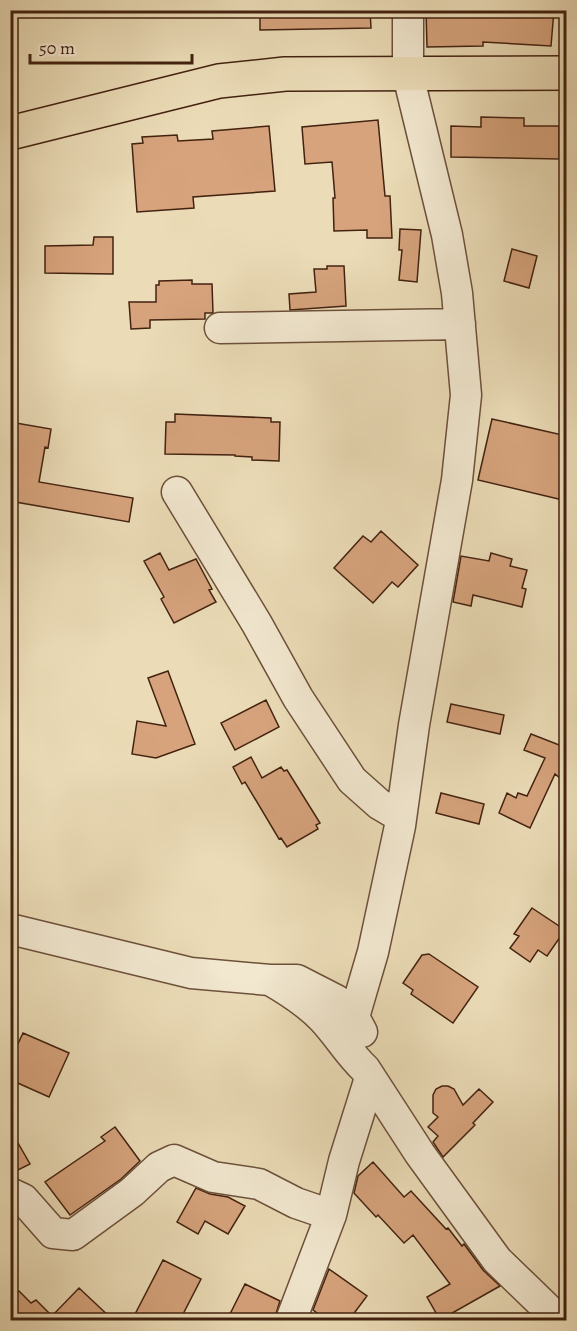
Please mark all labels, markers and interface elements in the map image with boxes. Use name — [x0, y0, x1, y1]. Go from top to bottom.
scale bar — [30, 27, 192, 65]
text: 50 m — [39, 36, 75, 60]

